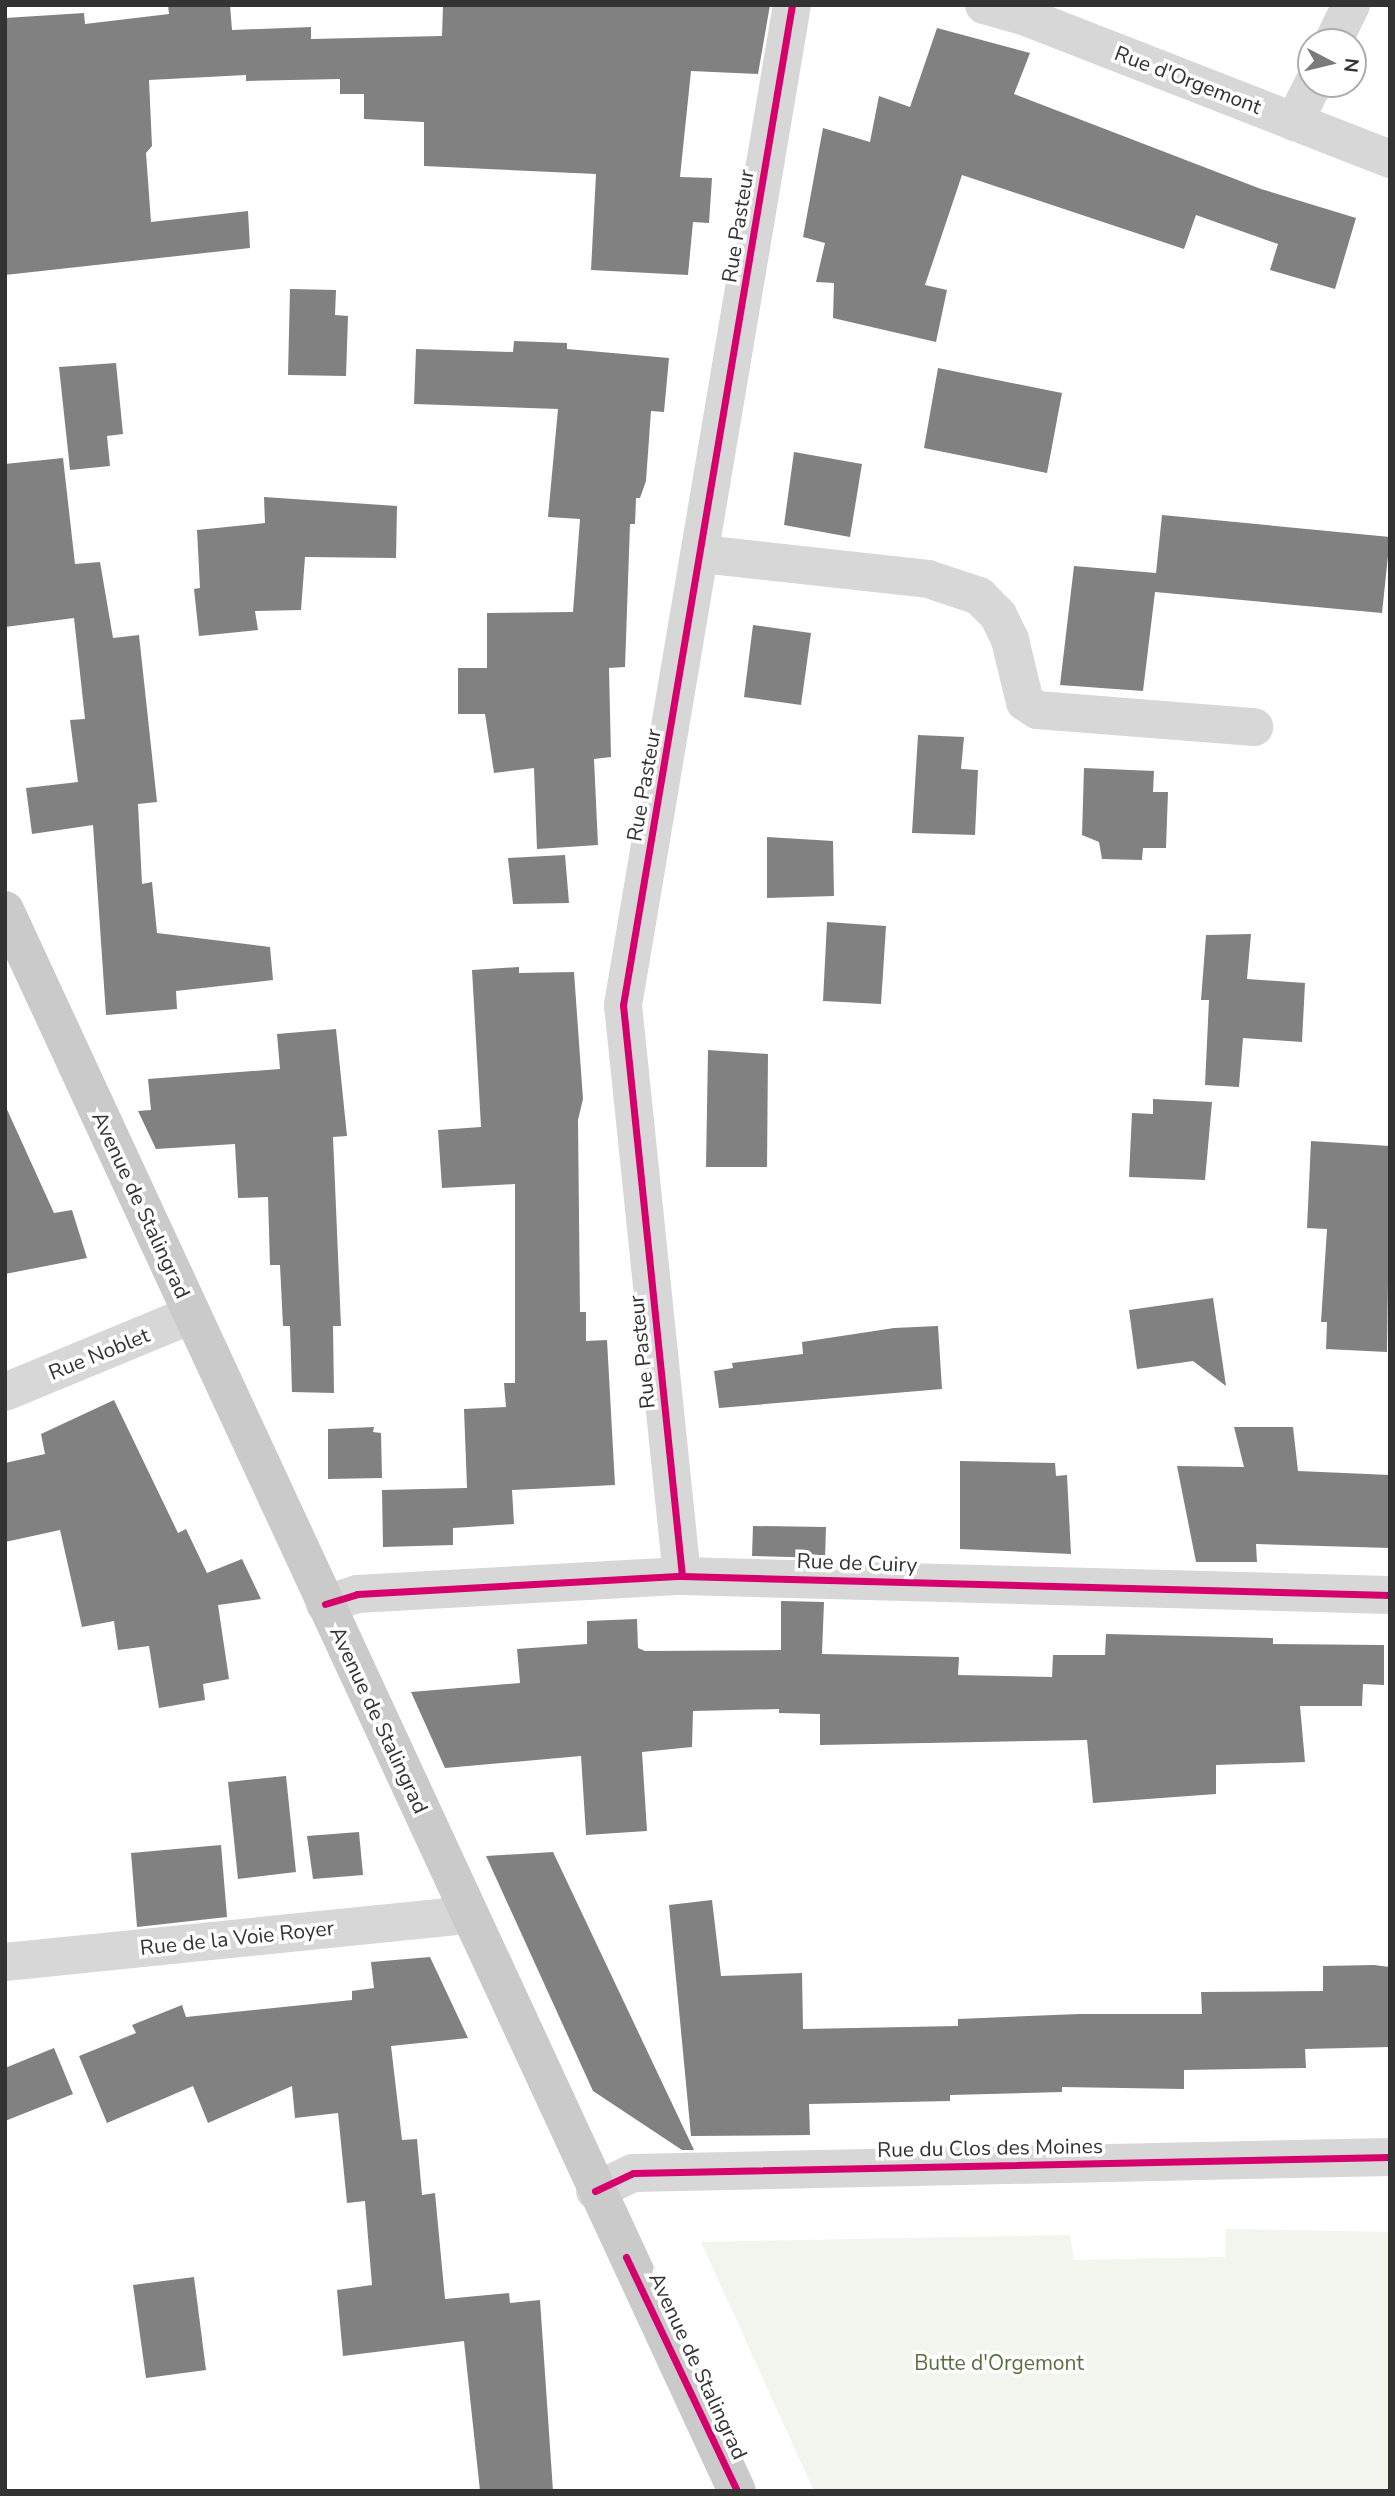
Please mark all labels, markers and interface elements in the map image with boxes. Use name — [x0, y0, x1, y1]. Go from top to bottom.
north arrow — [1297, 28, 1367, 98]
street label: Rue d'Orgemont — [1111, 40, 1265, 120]
text: N — [1337, 57, 1365, 74]
street label: Rue Pasteur — [717, 168, 759, 284]
street label: Rue Pasteur — [622, 727, 666, 843]
street label: Avenue de Stalingrad — [87, 1108, 195, 1302]
street label: Rue Pasteur — [624, 1294, 660, 1410]
street label: Rue Noblet — [45, 1322, 153, 1386]
street label: Rue de Cuiry — [796, 1548, 918, 1578]
street label: Avenue de Stalingrad — [325, 1623, 433, 1817]
street label: Rue de la Voie Royer — [139, 1915, 335, 1961]
street label: Rue du Clos des Moines — [877, 2133, 1103, 2163]
street label: Avenue de Stalingrad — [644, 2269, 752, 2463]
park label: Butte d'Orgemont — [914, 2350, 1084, 2376]

